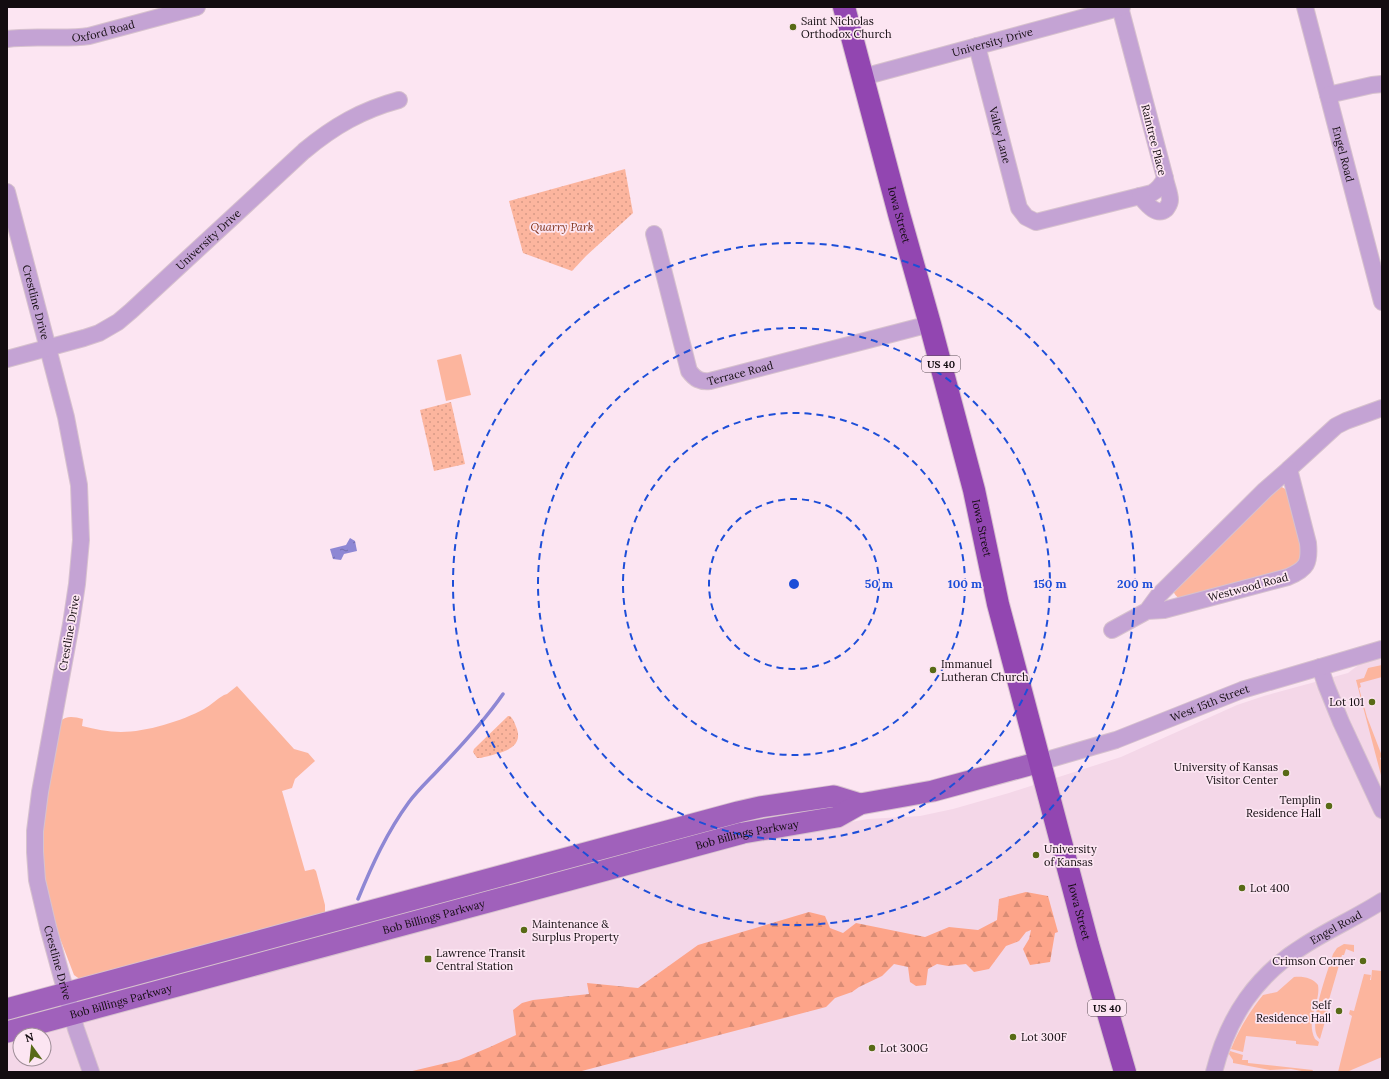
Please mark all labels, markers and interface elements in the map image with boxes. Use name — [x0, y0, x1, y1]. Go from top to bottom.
place label: Saint Nicholas Orthodox Church — [801, 14, 892, 41]
street label: Oxford Road — [71, 17, 137, 45]
marker: Saint Nicholas Orthodox Church — [788, 22, 798, 32]
street label: University Drive — [950, 24, 1034, 60]
street label: Raintree Place — [1138, 103, 1170, 177]
street label: Valley Lane — [986, 104, 1014, 165]
street label: Engel Road — [1329, 125, 1357, 184]
street label: Iowa Street — [885, 185, 914, 245]
street label: University Drive — [173, 206, 244, 273]
park label: Quarry Park — [531, 220, 594, 234]
street label: Crestline Drive — [19, 263, 52, 341]
road number: US 40 — [922, 356, 960, 372]
street label: Terrace Road — [705, 358, 775, 389]
street label: Iowa Street — [969, 498, 995, 559]
street label: Westwood Road — [1206, 569, 1290, 604]
text: 50 m — [865, 576, 893, 591]
text: 100 m — [948, 576, 982, 591]
text: 150 m — [1033, 576, 1067, 591]
text: 200 m — [1117, 576, 1153, 591]
centre of rings — [787, 577, 801, 591]
street label: Crestline Drive — [55, 594, 83, 672]
place label: Immanuel Lutheran Church — [941, 657, 1029, 684]
marker: Immanuel Lutheran Church — [928, 665, 938, 675]
street label: West 15th Street — [1168, 681, 1252, 725]
place label: Lot 101 — [1329, 695, 1364, 709]
marker: Lot 101 — [1367, 697, 1377, 707]
place label: University of Kansas Visitor Center — [1174, 760, 1278, 787]
marker: University of Kansas Visitor Center — [1281, 768, 1291, 778]
place label: Templin Residence Hall — [1246, 793, 1321, 820]
marker: Templin Residence Hall — [1324, 801, 1334, 811]
street label: Bob Billings Parkway — [694, 817, 800, 853]
place label: University of Kansas — [1044, 842, 1097, 869]
marker: University of Kansas — [1031, 850, 1041, 860]
place label: Lot 400 — [1250, 881, 1290, 895]
street label: Iowa Street — [1065, 882, 1094, 942]
marker: Lot 400 — [1237, 883, 1247, 893]
street label: Bob Billings Parkway — [381, 896, 487, 937]
street label: Engel Road — [1307, 907, 1365, 947]
place label: Maintenance & Surplus Property — [532, 917, 619, 944]
street label: Crestline Drive — [41, 924, 75, 1002]
marker: Maintenance & Surplus Property — [519, 925, 529, 935]
place label: Lawrence Transit Central Station — [436, 946, 526, 973]
marker: Lawrence Transit Central Station — [423, 954, 433, 964]
place label: Crimson Corner — [1272, 954, 1355, 968]
marker: Crimson Corner — [1358, 956, 1368, 966]
street label: Bob Billings Parkway — [68, 981, 174, 1022]
place label: Self Residence Hall — [1256, 998, 1332, 1025]
road number: US 40 — [1088, 1000, 1126, 1016]
marker: Self Residence Hall — [1334, 1006, 1344, 1016]
north arrow — [12, 1027, 52, 1067]
text: N — [23, 1029, 36, 1045]
place label: Lot 300F — [1021, 1030, 1067, 1044]
marker: Lot 300F — [1008, 1032, 1018, 1042]
place label: Lot 300G — [880, 1041, 929, 1055]
marker: Lot 300G — [867, 1043, 877, 1053]

